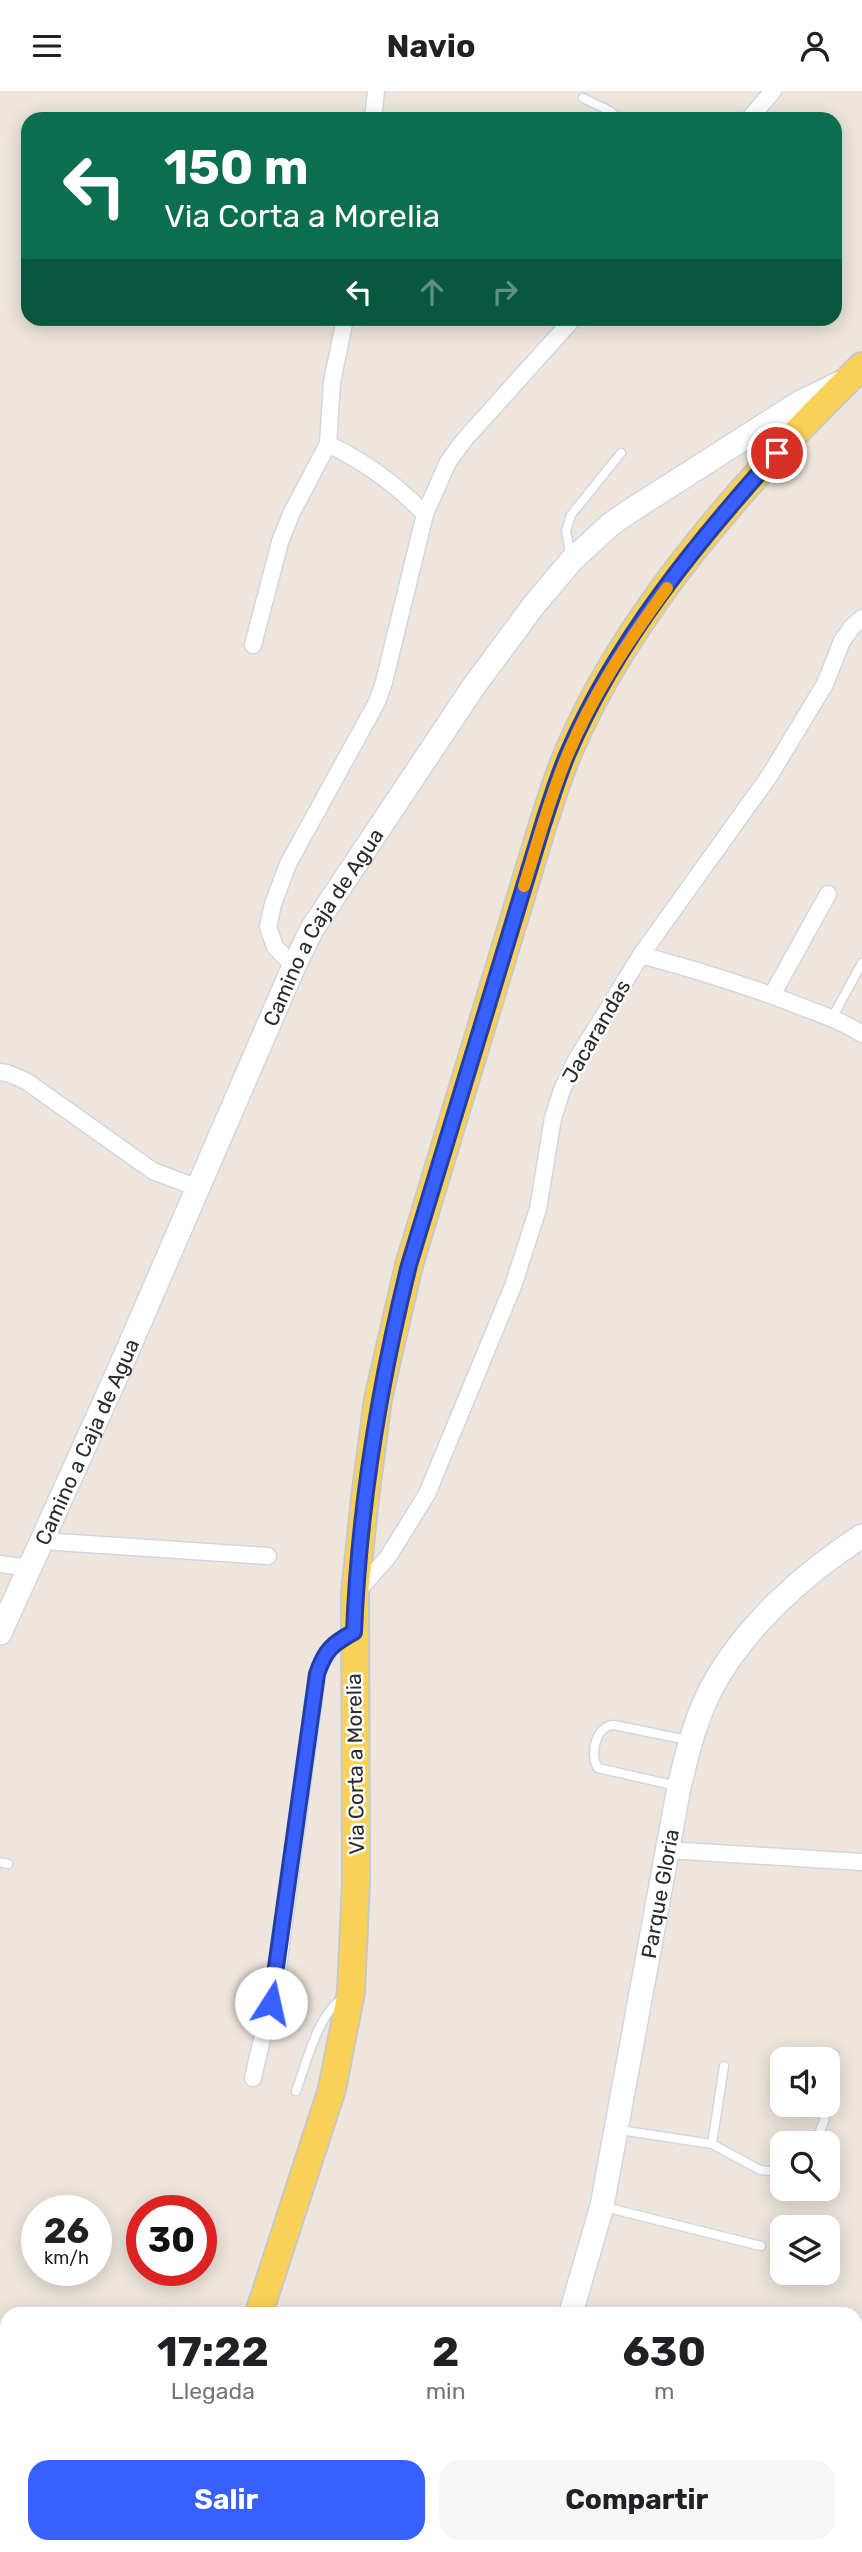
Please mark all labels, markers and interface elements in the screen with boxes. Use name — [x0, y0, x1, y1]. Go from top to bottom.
icon: menu — [28, 27, 66, 65]
text: Navio — [386, 27, 476, 65]
icon: person — [796, 27, 834, 65]
text: 150 m — [164, 138, 309, 196]
icon: left — [49, 140, 140, 231]
text: Via Corta a Morelia — [164, 197, 440, 235]
icon: left — [340, 273, 378, 311]
icon: ahead — [413, 273, 451, 311]
icon: right — [486, 273, 524, 311]
pin — [747, 423, 807, 483]
icon: arrive — [758, 434, 796, 472]
street label: Camino a Caja de Agua — [257, 823, 388, 1029]
street label: Jacarandas — [556, 975, 636, 1087]
street label: Camino a Caja de Agua — [29, 1335, 144, 1549]
street label: Via Corta a Morelia — [341, 1673, 369, 1855]
street label: Parque Gloria — [635, 1827, 684, 1960]
position arrow — [234, 1966, 308, 2040]
map controls — [770, 2047, 840, 2285]
button: sound — [770, 2047, 840, 2117]
button: search — [770, 2131, 840, 2201]
speed limit sign: 30 — [126, 2195, 217, 2286]
text: 26 — [44, 2210, 89, 2252]
button: layers — [770, 2215, 840, 2285]
text: km/h — [44, 2247, 89, 2269]
text: 17:22 — [157, 2327, 269, 2377]
text: 2 — [432, 2327, 459, 2377]
text: 630 — [622, 2327, 706, 2377]
text: Llegada — [171, 2377, 255, 2405]
text: min — [426, 2377, 466, 2405]
text: m — [654, 2377, 675, 2405]
button: Salir — [28, 2460, 425, 2540]
button: Compartir — [439, 2460, 835, 2540]

